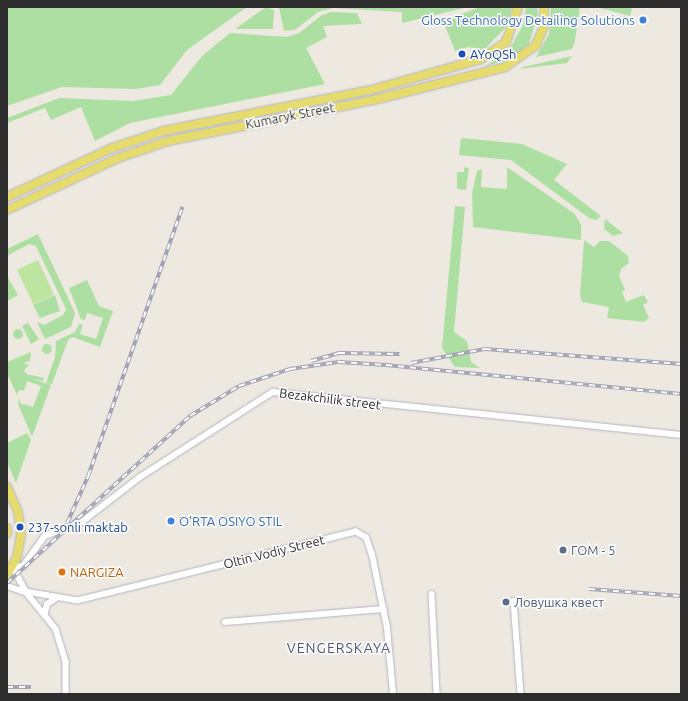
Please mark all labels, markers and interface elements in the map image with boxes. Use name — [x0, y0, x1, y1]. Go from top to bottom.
place label: Gloss Technology Detailing Solutions — [421, 12, 635, 28]
marker: Gloss Technology Detailing Solutions — [638, 15, 648, 25]
place label: AYoQSh — [470, 46, 516, 62]
marker: AYoQSh — [457, 49, 467, 59]
street label: Kumaryk Street — [244, 100, 336, 132]
street label: Bezakchilik street — [278, 385, 382, 413]
place label: O'RTA OSIYO STIL — [179, 513, 282, 529]
marker: O'RTA OSIYO STIL — [166, 516, 176, 526]
place label: 237-sonli maktab — [28, 519, 128, 535]
marker: 237-sonli maktab — [15, 522, 25, 532]
street label: Oltin Vodiy Street — [222, 532, 326, 572]
place label: ГОМ - 5 — [571, 542, 616, 558]
marker: ГОМ - 5 — [558, 545, 568, 555]
place label: NARGIZA — [70, 564, 124, 580]
marker: NARGIZA — [57, 567, 67, 577]
place label: Ловушка квест — [514, 594, 604, 610]
marker: Ловушка квест — [501, 597, 511, 607]
district label: VENGERSKAYA — [287, 640, 391, 656]

